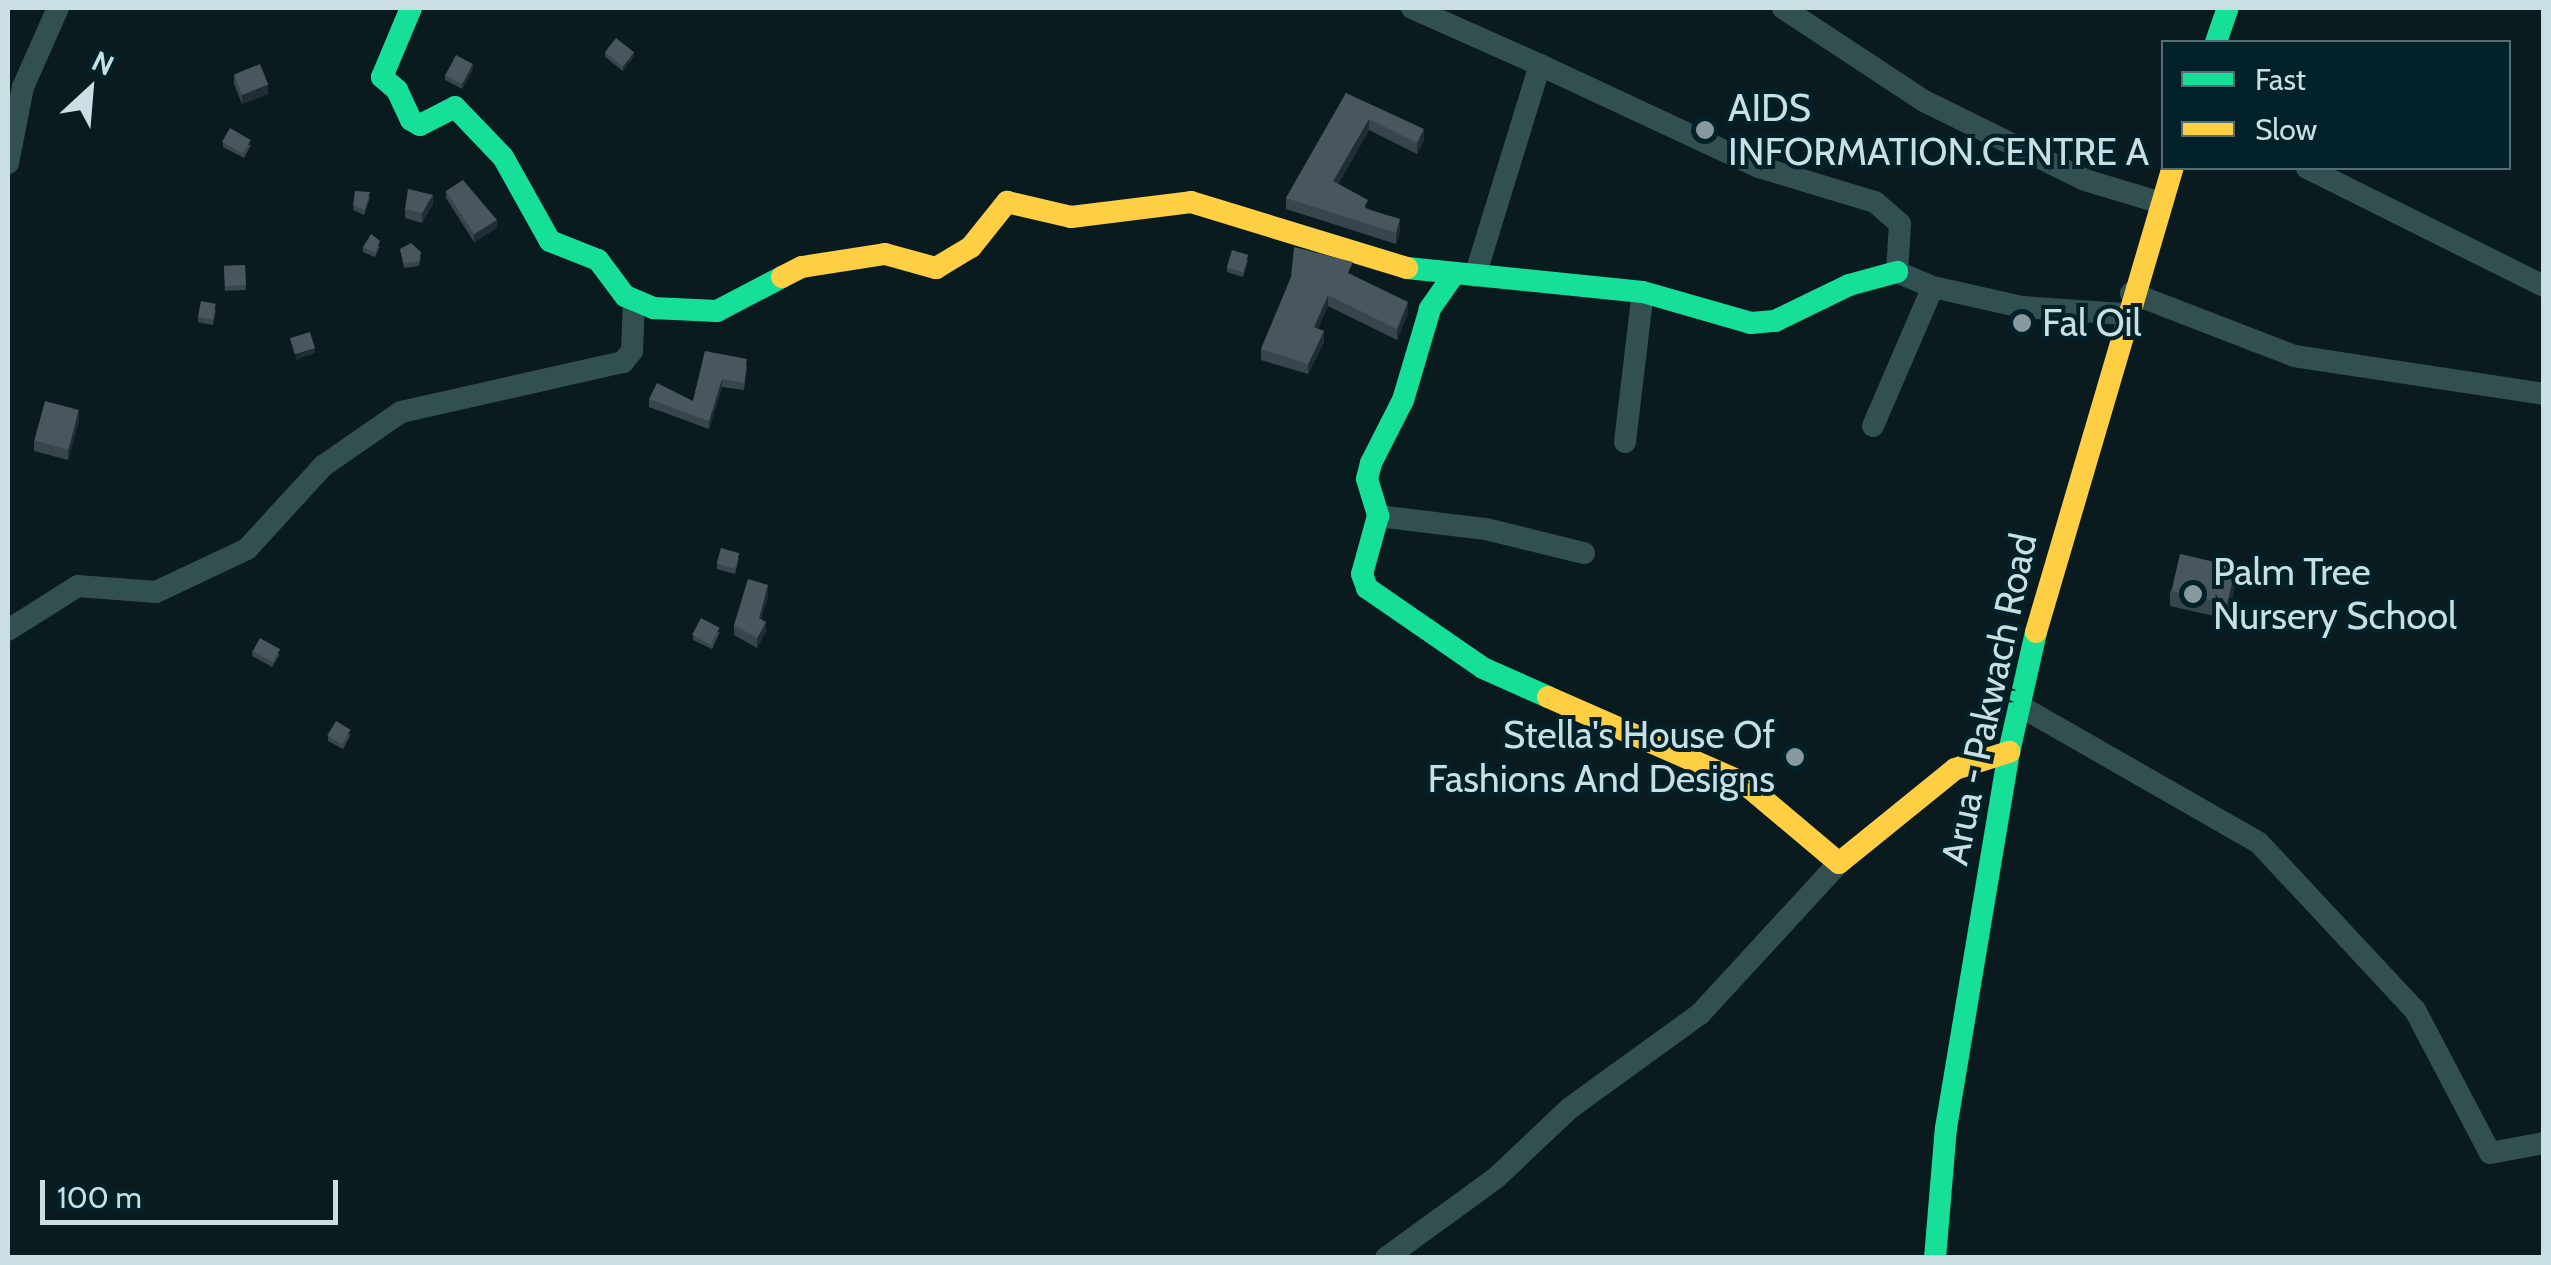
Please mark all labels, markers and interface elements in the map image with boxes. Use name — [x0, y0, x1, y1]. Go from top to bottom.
north arrow — [40, 40, 140, 140]
legend — [2161, 40, 2511, 170]
text: N — [87, 43, 119, 83]
text: Fast — [2255, 61, 2306, 98]
place label: AIDS INFORMATION.CENTRE A — [1728, 85, 2149, 174]
text: Slow — [2255, 111, 2317, 148]
marker: AIDS INFORMATION.CENTRE A — [1692, 117, 1718, 143]
place label: Fal Oil — [2042, 300, 2141, 346]
marker: Fal Oil — [2011, 312, 2033, 334]
street label: Arua - Pakwach Road — [1932, 529, 2046, 869]
place label: Palm Tree Nursery School — [2213, 549, 2457, 638]
marker: Palm Tree Nursery School — [2182, 583, 2204, 605]
place label: Stella's House Of Fashions And Designs — [1427, 712, 1775, 802]
marker: Stella's House Of Fashions And Designs — [1784, 746, 1806, 768]
scale bar — [45, 1160, 342, 1222]
text: 100 m — [57, 1179, 142, 1216]

